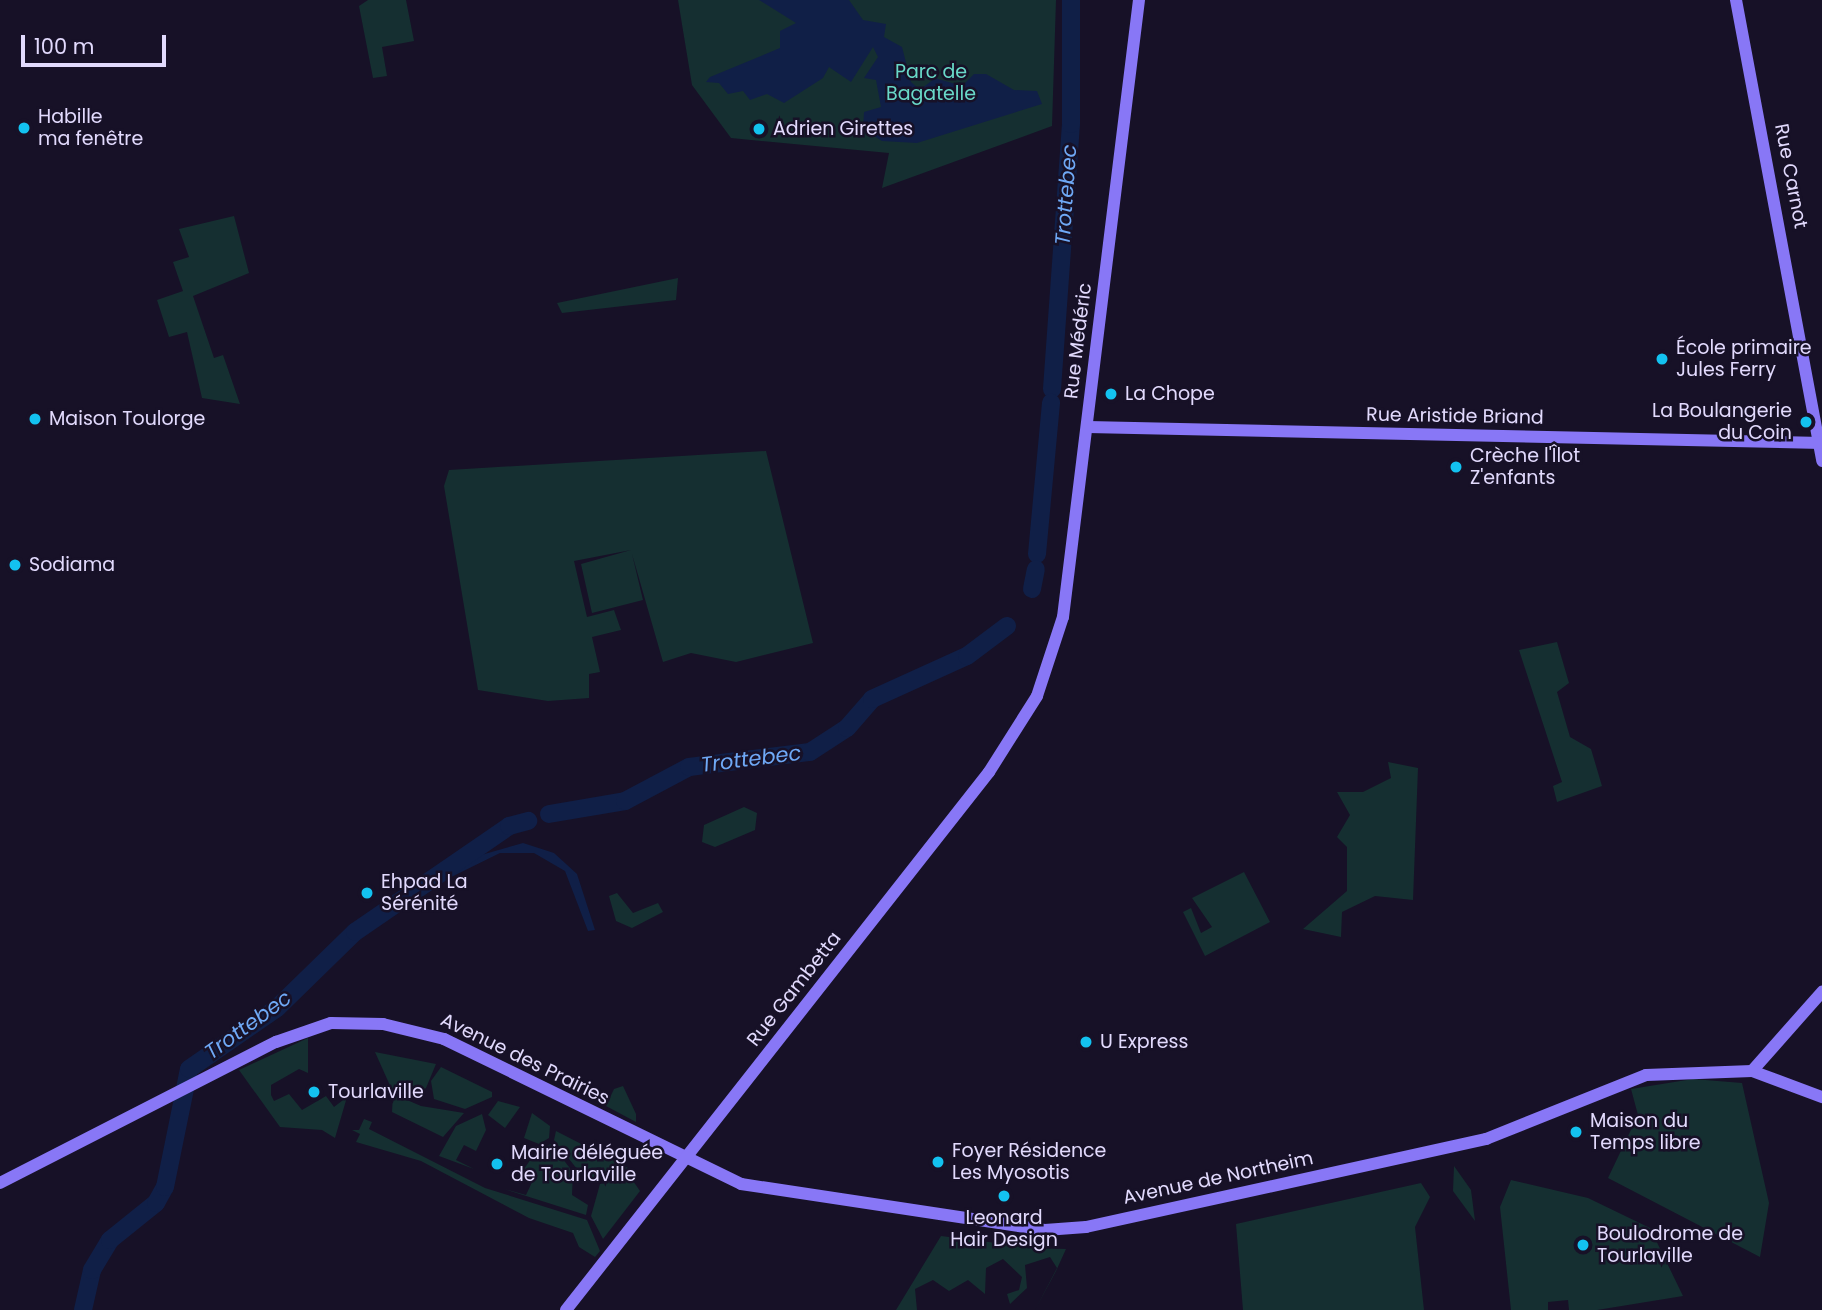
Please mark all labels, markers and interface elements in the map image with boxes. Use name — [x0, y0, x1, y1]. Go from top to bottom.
scale bar — [24, 21, 170, 65]
text: 100 m — [34, 32, 94, 61]
park label: Parc de Bagatelle — [886, 61, 976, 105]
place label: Habille ma fenêtre — [38, 106, 143, 150]
place label: Adrien Girettes — [773, 118, 913, 140]
marker: Habille ma fenêtre — [16, 120, 32, 136]
marker: Adrien Girettes — [751, 121, 767, 137]
street label: Rue Carnot — [1770, 122, 1812, 230]
water label: Trottebec — [1050, 144, 1082, 246]
street label: Rue Médéric — [1060, 282, 1096, 400]
place label: École primaire Jules Ferry — [1676, 337, 1812, 381]
marker: École primaire Jules Ferry — [1654, 351, 1670, 367]
place label: La Chope — [1125, 383, 1215, 405]
marker: La Chope — [1103, 386, 1119, 402]
place label: La Boulangerie du Coin — [1652, 400, 1792, 444]
street label: Rue Aristide Briand — [1366, 403, 1544, 429]
place label: Maison Toulorge — [49, 408, 205, 430]
marker: Maison Toulorge — [27, 411, 43, 427]
marker: La Boulangerie du Coin — [1798, 414, 1814, 430]
place label: Crèche l'Îlot Z'enfants — [1470, 445, 1580, 489]
marker: Crèche l'Îlot Z'enfants — [1448, 459, 1464, 475]
place label: Sodiama — [29, 554, 115, 576]
marker: Sodiama — [7, 557, 23, 573]
water label: Trottebec — [699, 740, 803, 778]
place label: Ehpad La Sérénité — [381, 871, 468, 915]
marker: Ehpad La Sérénité — [359, 885, 375, 901]
street label: Rue Gambetta — [742, 927, 846, 1051]
water label: Trottebec — [200, 985, 296, 1065]
street label: Avenue des Prairies — [437, 1008, 613, 1110]
place label: U Express — [1100, 1031, 1188, 1053]
marker: U Express — [1078, 1034, 1094, 1050]
place label: Tourlaville — [328, 1081, 424, 1103]
marker: Tourlaville — [306, 1084, 322, 1100]
place label: Maison du Temps libre — [1590, 1110, 1701, 1154]
marker: Maison du Temps libre — [1568, 1124, 1584, 1140]
place label: Foyer Résidence Les Myosotis — [952, 1140, 1106, 1184]
place label: Mairie déléguée de Tourlaville — [511, 1142, 663, 1186]
street label: Avenue de Northeim — [1121, 1147, 1315, 1209]
marker: Foyer Résidence Les Myosotis — [930, 1154, 946, 1170]
marker: Mairie déléguée de Tourlaville — [489, 1156, 505, 1172]
marker: Leonard Hair Design — [996, 1188, 1012, 1204]
place label: Leonard Hair Design — [950, 1207, 1058, 1251]
place label: Boulodrome de Tourlaville — [1597, 1223, 1743, 1267]
marker: Boulodrome de Tourlaville — [1575, 1237, 1591, 1253]

